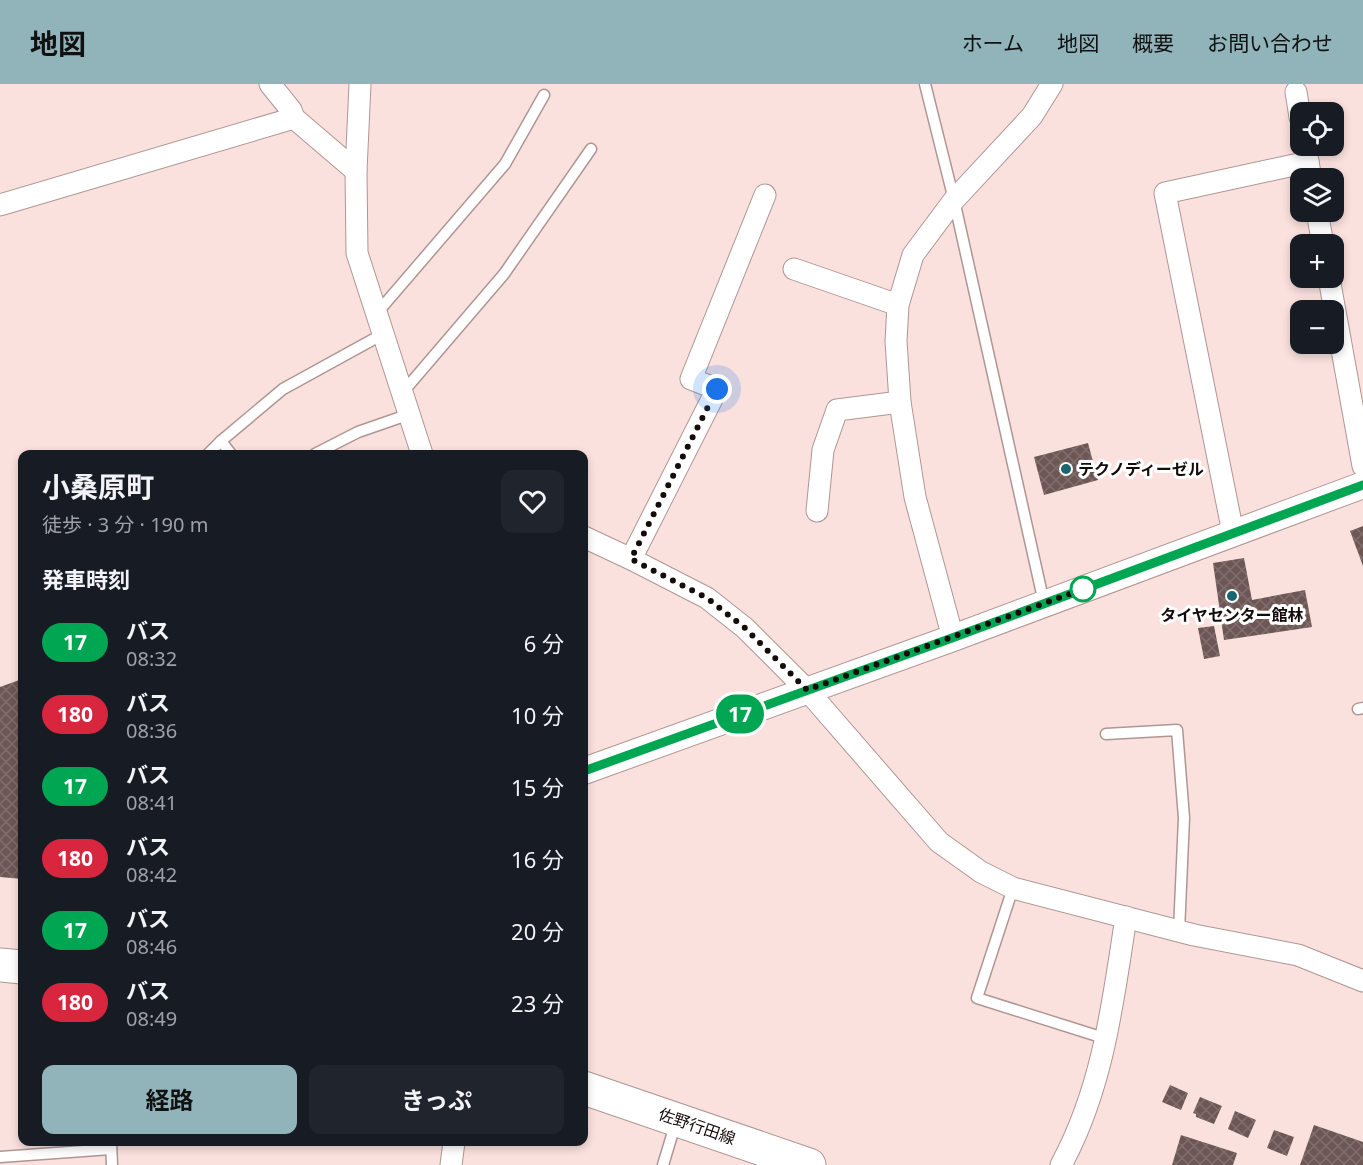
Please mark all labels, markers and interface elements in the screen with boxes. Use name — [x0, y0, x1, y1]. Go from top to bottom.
text: 地図 — [30, 24, 86, 62]
text: ホーム — [962, 29, 1024, 57]
text: 地図 — [1057, 29, 1099, 57]
text: 概要 — [1132, 29, 1174, 57]
text: お問い合わせ — [1207, 29, 1333, 57]
map controls — [1290, 102, 1344, 354]
button: locate — [1290, 102, 1344, 156]
button: layers — [1290, 168, 1344, 222]
button: + — [1290, 234, 1344, 288]
button: − — [1290, 300, 1344, 354]
your location — [702, 374, 732, 404]
place label: テクノディーゼル — [1078, 458, 1204, 480]
marker: テクノディーゼル — [1059, 462, 1073, 476]
text: 小桑原町 — [42, 467, 154, 505]
button: heart — [501, 470, 564, 533]
text: 徒歩 · 3 分 · 190 m — [42, 511, 208, 538]
text: 発車時刻 — [42, 564, 130, 594]
unlabelled marker — [1070, 576, 1096, 602]
marker: タイヤセンター館林 — [1225, 589, 1239, 603]
place label: タイヤセンター館林 — [1160, 604, 1304, 626]
text: バス — [126, 615, 170, 645]
text: 17 — [63, 628, 87, 656]
text: 6 分 — [524, 628, 564, 658]
text: 08:32 — [126, 645, 177, 672]
text: バス — [126, 687, 170, 717]
line badge: 17 — [713, 694, 767, 734]
text: 180 — [57, 700, 93, 728]
text: 10 分 — [511, 700, 564, 730]
text: 17 — [728, 700, 752, 728]
text: 08:36 — [126, 717, 177, 744]
text: バス — [126, 759, 170, 789]
text: 17 — [63, 772, 87, 800]
text: 15 分 — [511, 772, 564, 802]
text: 08:41 — [126, 789, 177, 816]
text: バス — [126, 831, 170, 861]
text: 180 — [57, 844, 93, 872]
text: 16 分 — [511, 844, 564, 874]
text: 08:42 — [126, 861, 177, 888]
text: バス — [126, 903, 170, 933]
text: 17 — [63, 916, 87, 944]
text: 20 分 — [511, 916, 564, 946]
text: 08:46 — [126, 933, 177, 960]
text: バス — [126, 975, 170, 1005]
text: 180 — [57, 988, 93, 1016]
text: 23 分 — [511, 988, 564, 1018]
text: 08:49 — [126, 1005, 177, 1032]
button: 経路 — [42, 1065, 297, 1134]
button: きっぷ — [309, 1065, 564, 1134]
street label: 佐野行田線 — [656, 1103, 738, 1149]

